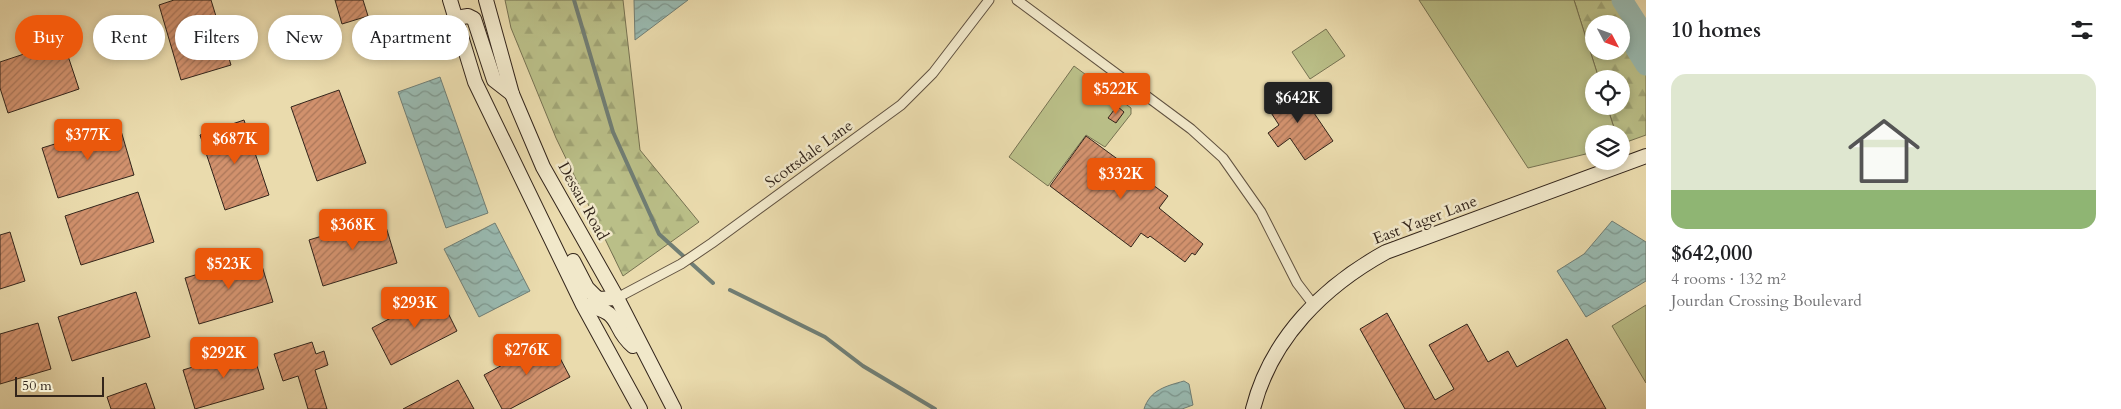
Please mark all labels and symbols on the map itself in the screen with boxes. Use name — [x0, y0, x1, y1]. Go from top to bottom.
north arrow — [1585, 15, 1630, 60]
pin: $522K — [1081, 72, 1151, 115]
pin: $642K — [1263, 82, 1333, 124]
street label: Scottsdale Lane — [761, 115, 857, 193]
pin: $377K — [53, 119, 123, 161]
pin: $687K — [200, 122, 270, 165]
street label: Dessau Road — [553, 158, 614, 244]
pin: $332K — [1086, 158, 1156, 200]
street label: East Yager Lane — [1370, 190, 1480, 250]
pin: $368K — [318, 208, 388, 251]
pin: $523K — [194, 248, 264, 290]
pin: $293K — [380, 286, 450, 329]
pin: $276K — [492, 334, 562, 376]
pin: $292K — [189, 336, 259, 379]
scale bar — [15, 374, 104, 397]

